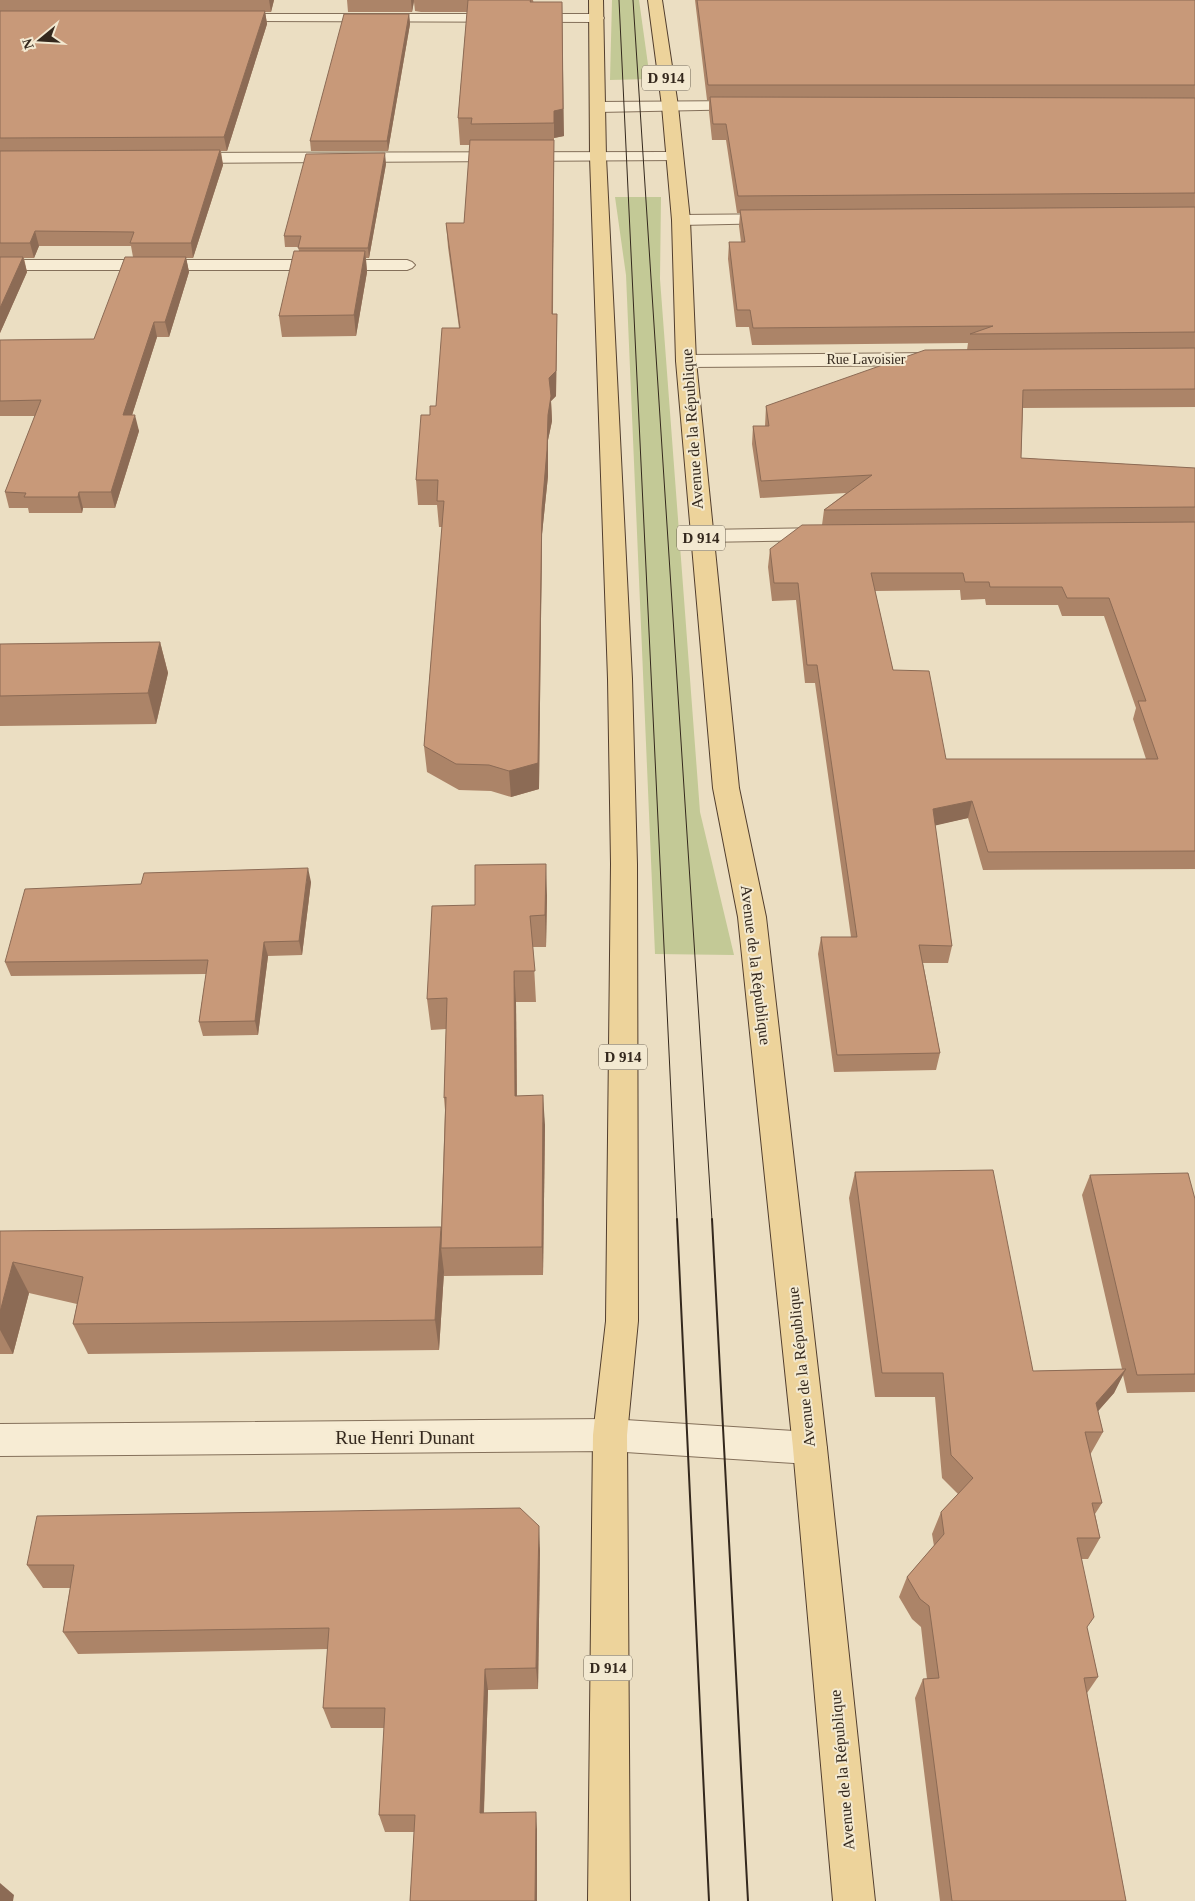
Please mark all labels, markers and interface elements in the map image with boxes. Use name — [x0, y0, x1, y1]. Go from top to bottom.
north arrow — [15, 15, 65, 65]
text: N — [19, 37, 37, 51]
road number: D 914 — [642, 66, 690, 90]
street label: Avenue de la République — [678, 348, 707, 510]
street label: Rue Lavoisier — [827, 352, 906, 367]
road number: D 914 — [677, 526, 725, 550]
street label: Avenue de la République — [737, 884, 774, 1046]
road number: D 914 — [599, 1044, 647, 1070]
street label: Avenue de la République — [784, 1286, 819, 1448]
street label: Rue Henri Dunant — [335, 1427, 475, 1448]
road number: D 914 — [584, 1656, 632, 1680]
street label: Avenue de la République — [827, 1689, 858, 1851]

